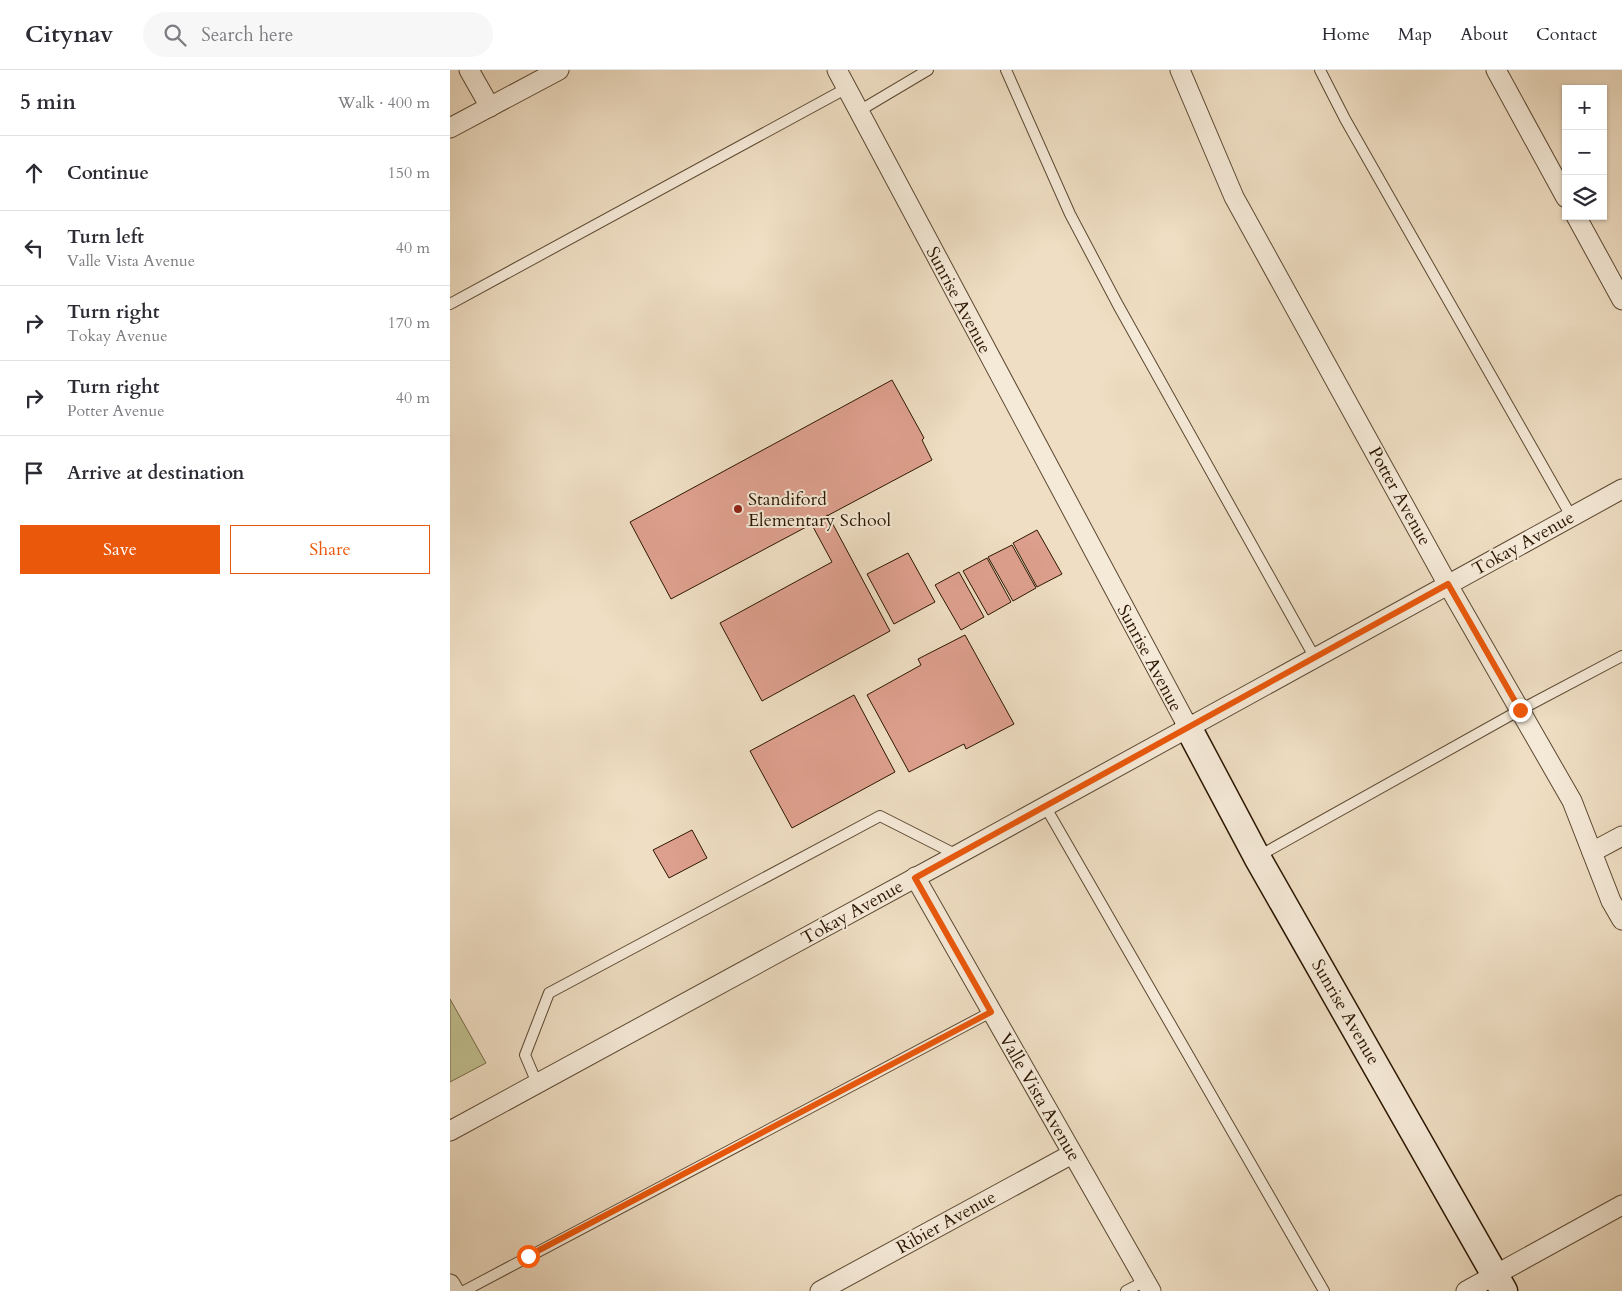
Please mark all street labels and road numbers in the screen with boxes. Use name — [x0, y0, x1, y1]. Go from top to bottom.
street label: Sunrise Avenue — [920, 242, 997, 358]
street label: Potter Avenue — [1362, 442, 1437, 550]
street label: Tokay Avenue — [1468, 505, 1579, 582]
street label: Sunrise Avenue — [1111, 600, 1188, 716]
street label: Tokay Avenue — [797, 874, 908, 951]
street label: Sunrise Avenue — [1305, 955, 1386, 1070]
street label: Valle Vista Avenue — [993, 1029, 1086, 1166]
street label: Ribier Avenue — [892, 1185, 1000, 1260]

